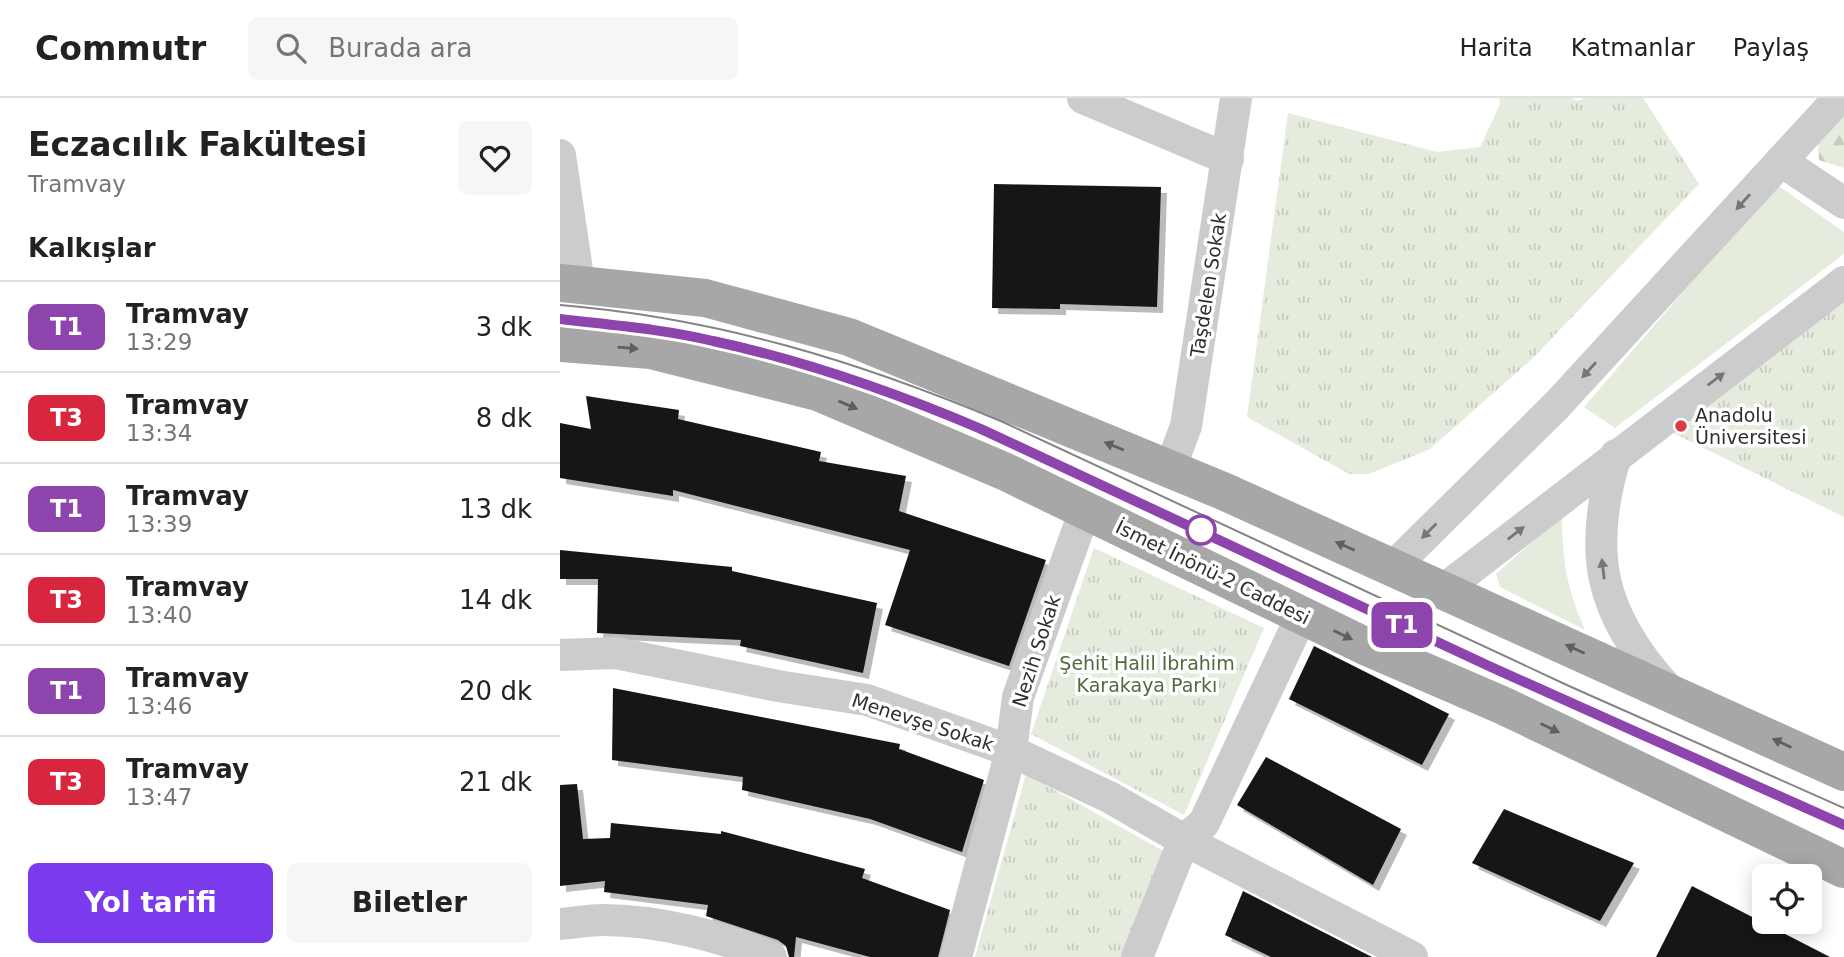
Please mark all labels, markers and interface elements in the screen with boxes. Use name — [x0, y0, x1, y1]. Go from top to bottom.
search box — [248, 17, 738, 80]
text: Commutr — [35, 29, 206, 68]
icon: search — [272, 29, 310, 67]
text: Burada ara — [328, 33, 472, 63]
text: Harita — [1459, 34, 1533, 62]
text: Katmanlar — [1571, 34, 1695, 62]
text: Paylaş — [1733, 34, 1809, 62]
button: heart — [458, 121, 532, 195]
text: Eczacılık Fakültesi — [28, 125, 367, 164]
text: Tramvay — [28, 171, 126, 197]
one-way arrow — [1735, 193, 1751, 211]
street label: Taşdelen Sokak — [1186, 211, 1230, 360]
text: Kalkışlar — [28, 233, 156, 263]
text: Tramvay — [126, 299, 249, 329]
text: 3 dk — [476, 312, 532, 342]
text: T1 — [50, 313, 83, 341]
text: 13:29 — [126, 329, 192, 355]
one-way arrow — [617, 343, 639, 354]
one-way arrow — [1582, 361, 1598, 378]
one-way arrow — [1707, 373, 1725, 387]
text: Tramvay — [126, 390, 249, 420]
one-way arrow — [837, 399, 858, 410]
text: 8 dk — [476, 403, 532, 433]
text: T3 — [50, 404, 83, 432]
place label: Anadolu Üniversitesi — [1695, 404, 1806, 448]
marker: Anadolu Üniversitesi — [1673, 418, 1689, 434]
text: 13:34 — [126, 420, 192, 446]
one-way arrow — [1103, 440, 1124, 451]
text: Tramvay — [126, 481, 249, 511]
text: 13 dk — [459, 494, 532, 524]
text: T1 — [50, 495, 83, 523]
text: 13:39 — [126, 511, 192, 537]
street label: İsmet İnönü-2 Caddesi — [1112, 515, 1314, 629]
unlabelled marker — [1186, 515, 1216, 545]
one-way arrow — [1421, 523, 1438, 540]
one-way arrow — [1507, 525, 1525, 540]
one-way arrow — [1335, 540, 1355, 552]
one-way arrow — [1597, 558, 1608, 580]
text: Tramvay — [126, 572, 249, 602]
text: 14 dk — [459, 585, 532, 615]
text: T3 — [50, 586, 83, 614]
street label: Nezih Sokak — [1008, 592, 1064, 710]
text: 13:40 — [126, 602, 192, 628]
line badge: T1 — [1370, 602, 1434, 648]
text: T1 — [1385, 611, 1419, 639]
one-way arrow — [1333, 629, 1353, 641]
one-way arrow — [1565, 643, 1585, 655]
park label: Şehit Halil İbrahim Karakaya Parkı — [1059, 652, 1235, 696]
text: Tramvay — [126, 663, 249, 693]
text: 20 dk — [459, 676, 532, 706]
text: T1 — [50, 677, 83, 705]
street label: Menevşe Sokak — [849, 689, 997, 755]
text: 13:46 — [126, 693, 192, 719]
one-way arrow — [1540, 723, 1560, 734]
one-way arrow — [1772, 737, 1792, 749]
text: Tramvay — [126, 754, 249, 784]
text: 21 dk — [459, 767, 532, 797]
text: T3 — [50, 768, 83, 796]
text: 13:47 — [126, 784, 192, 810]
button: Yol tarifi — [28, 863, 273, 943]
button: Biletler — [287, 863, 532, 943]
map controls — [1752, 864, 1822, 934]
button: locate — [1752, 864, 1822, 934]

